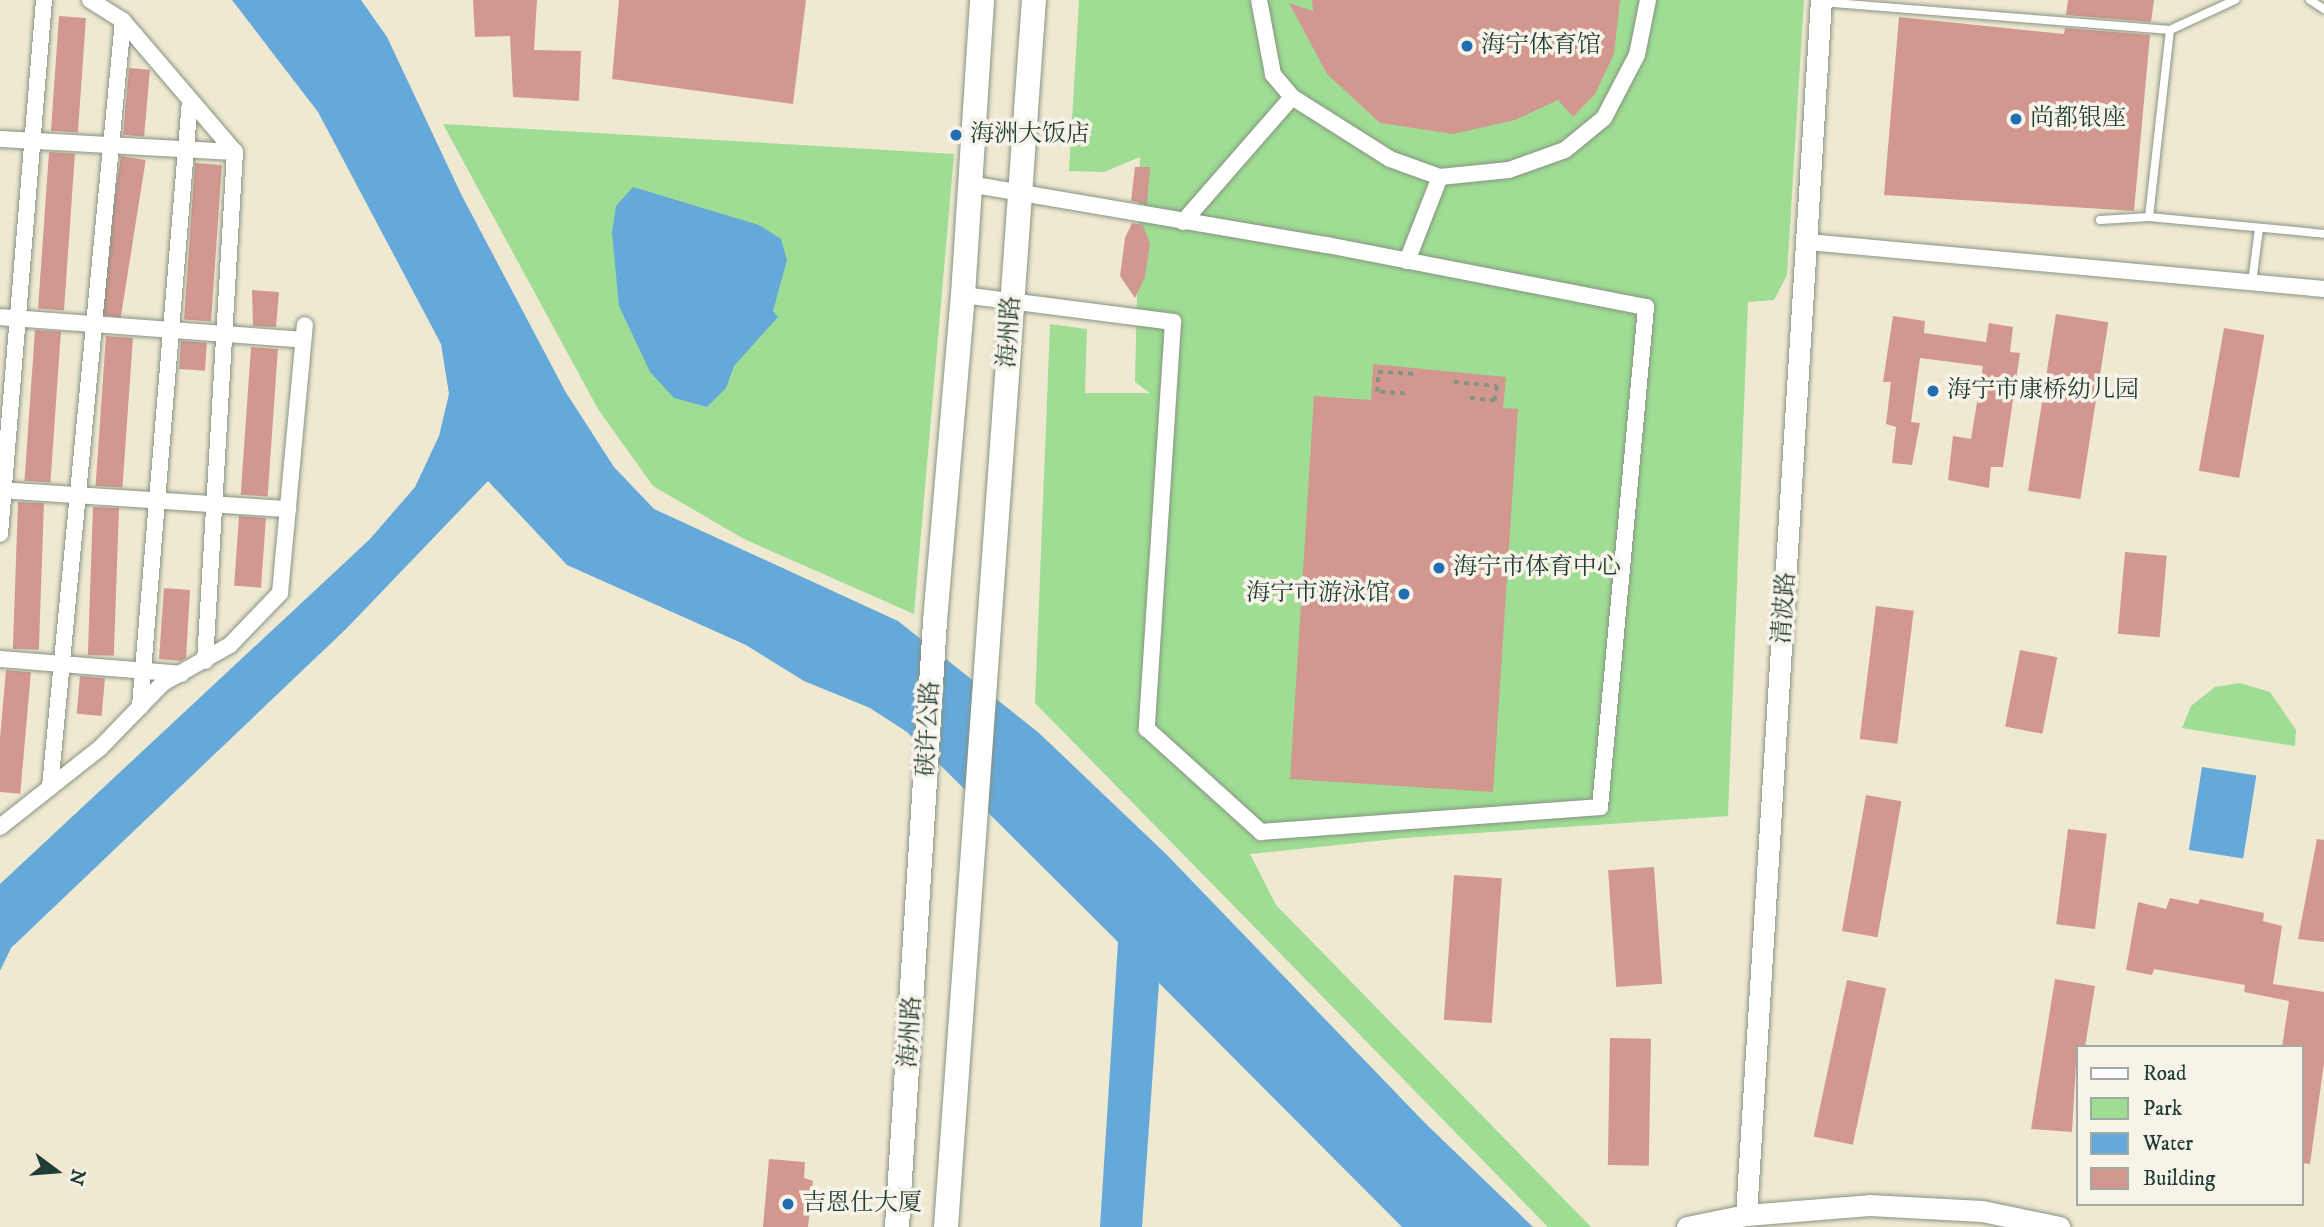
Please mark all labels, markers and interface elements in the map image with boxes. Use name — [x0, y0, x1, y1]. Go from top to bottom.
place label: 海宁体育馆 — [1481, 32, 1601, 60]
marker: 海宁体育馆 — [1459, 38, 1475, 54]
place label: 尚都银座 — [2030, 105, 2126, 133]
marker: 尚都银座 — [2008, 111, 2024, 127]
place label: 海洲大饭店 — [970, 121, 1090, 149]
marker: 海洲大饭店 — [948, 127, 964, 143]
street label: 海州路 — [993, 295, 1027, 369]
place label: 海宁市康桥幼儿园 — [1947, 377, 2139, 405]
marker: 海宁市康桥幼儿园 — [1925, 383, 1941, 399]
place label: 海宁市体育中心 — [1453, 554, 1621, 582]
marker: 海宁市体育中心 — [1431, 560, 1447, 576]
street label: 清波路 — [1768, 571, 1802, 645]
place label: 海宁市游泳馆 — [1246, 580, 1390, 608]
marker: 海宁市游泳馆 — [1396, 586, 1412, 602]
street label: 硖许公路 — [912, 680, 946, 778]
street label: 海州路 — [894, 995, 928, 1069]
legend — [2076, 1045, 2303, 1206]
text: Road — [2143, 1061, 2187, 1087]
text: Park — [2143, 1096, 2182, 1122]
text: Water — [2143, 1131, 2193, 1157]
north arrow — [21, 1136, 91, 1206]
text: N — [63, 1166, 90, 1188]
text: Building — [2143, 1166, 2215, 1192]
place label: 吉恩仕大厦 — [802, 1190, 922, 1218]
marker: 吉恩仕大厦 — [780, 1196, 796, 1212]

